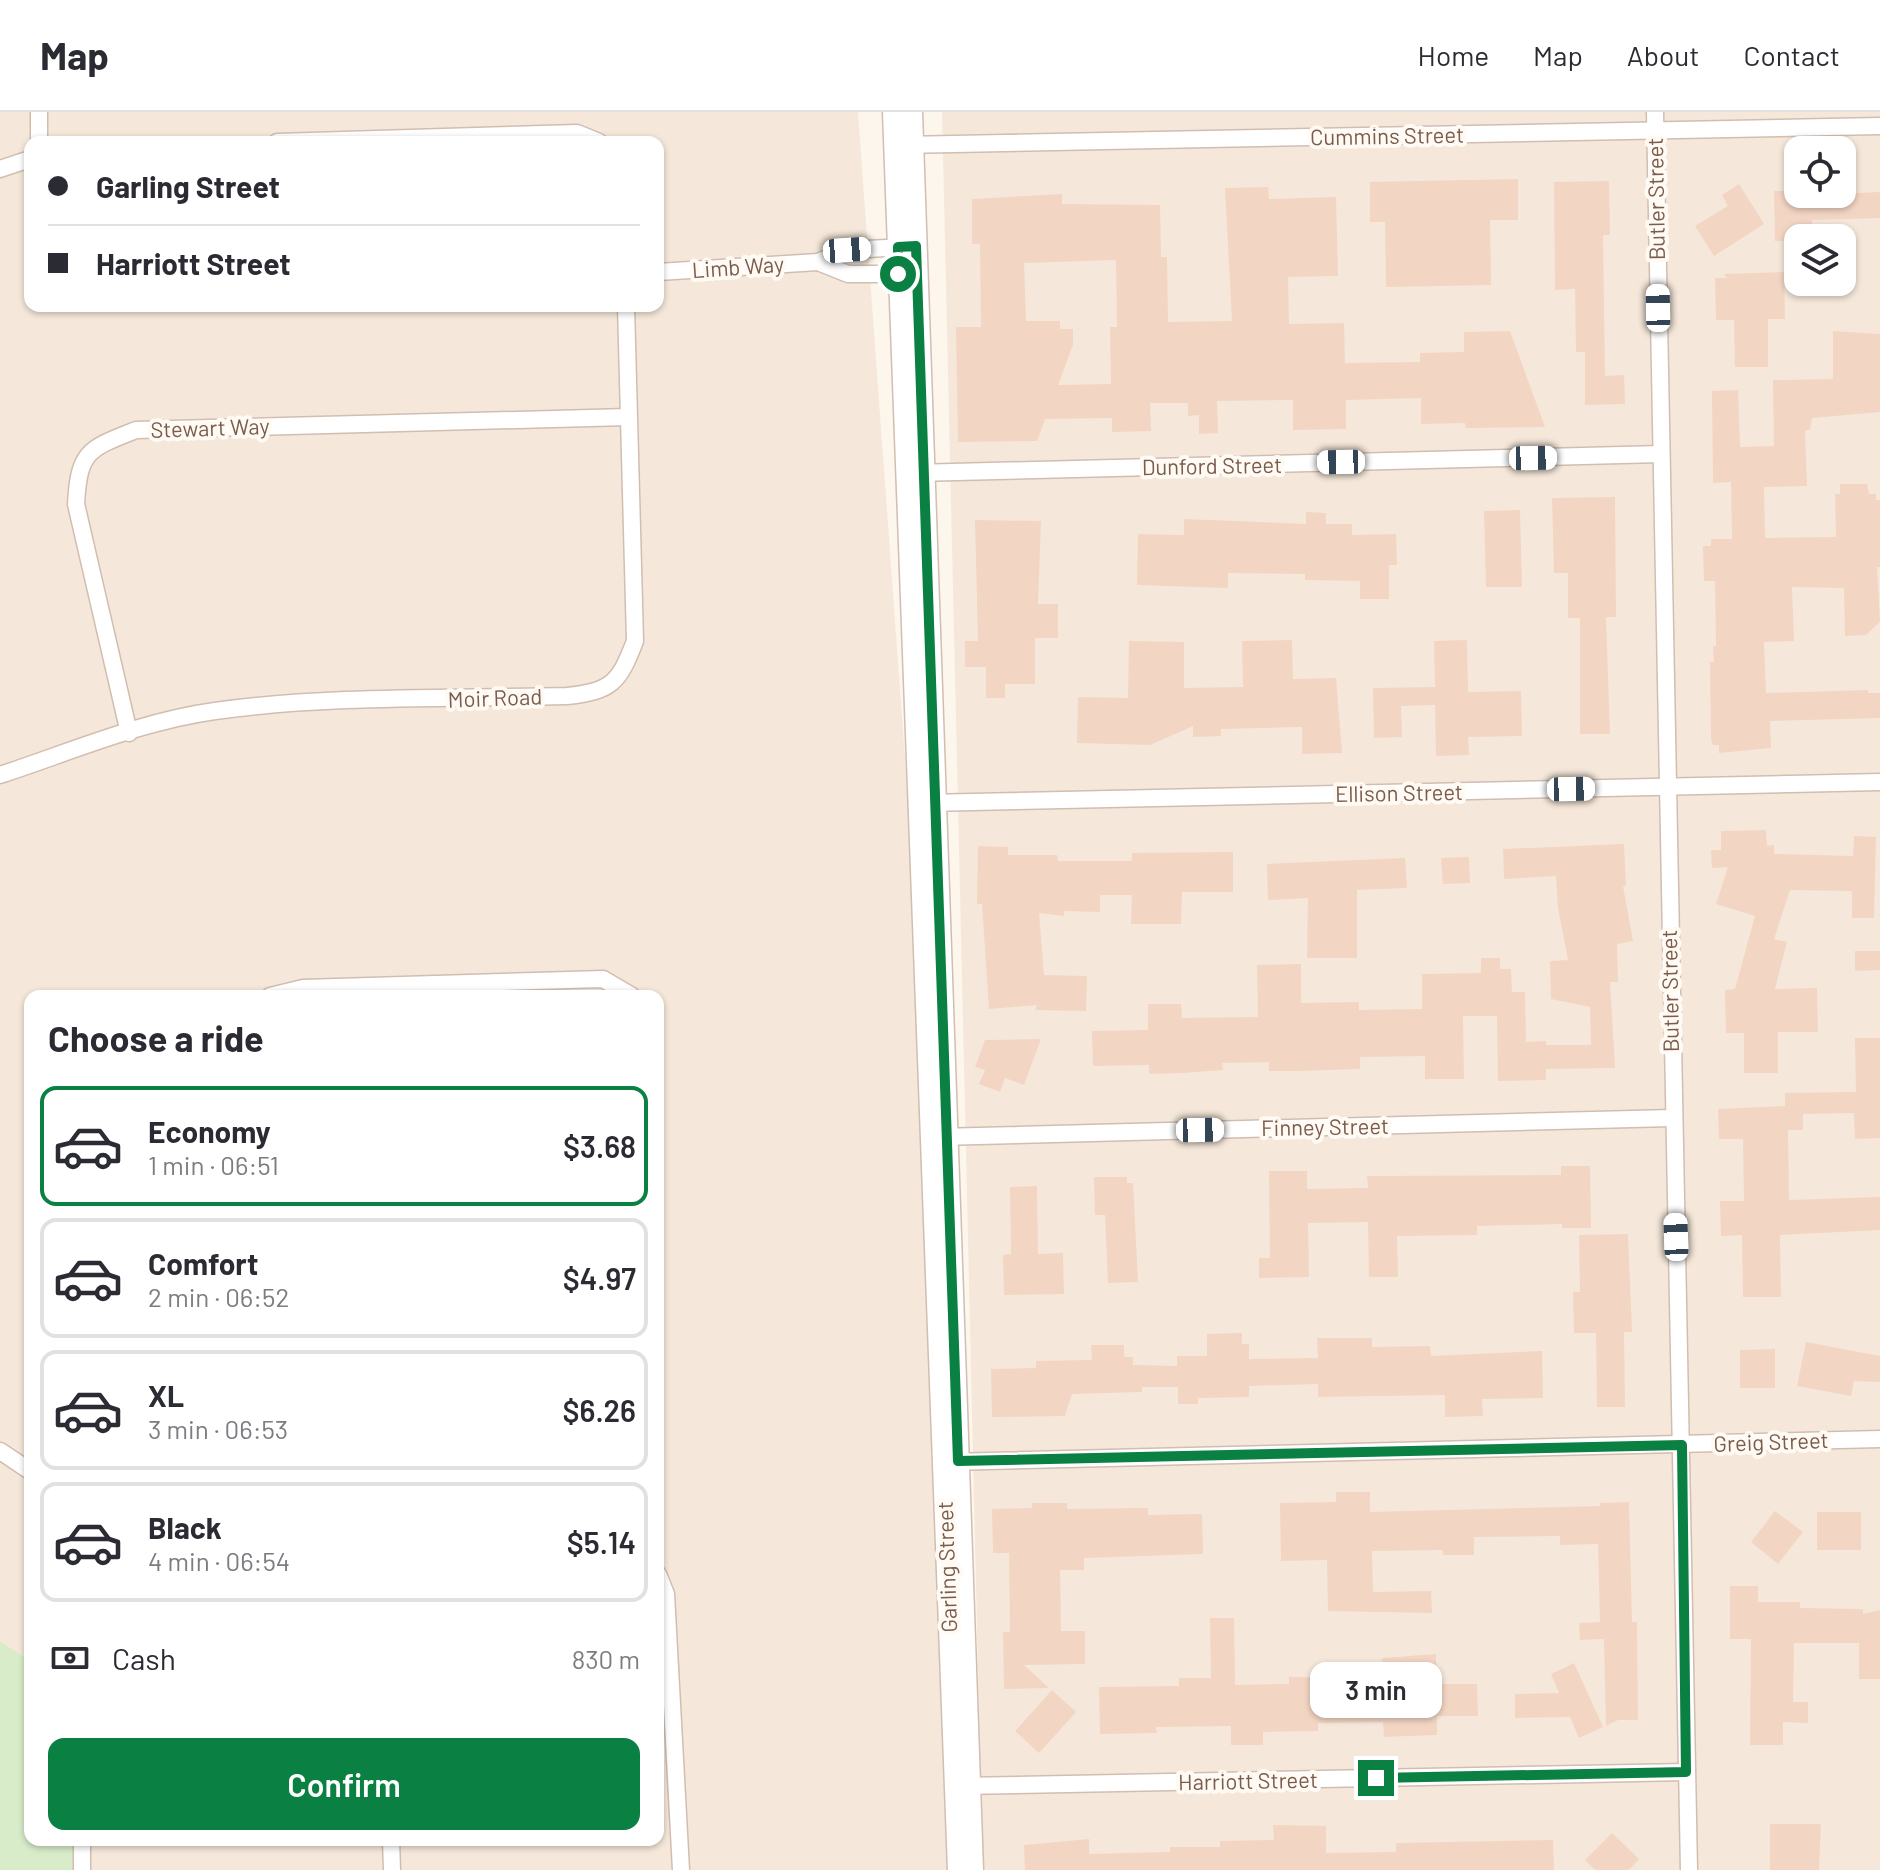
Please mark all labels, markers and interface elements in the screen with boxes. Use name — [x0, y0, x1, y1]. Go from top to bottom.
text: Map — [40, 32, 109, 78]
text: Home — [1418, 38, 1489, 72]
text: Map — [1533, 38, 1583, 72]
text: About — [1627, 38, 1699, 72]
text: Contact — [1743, 38, 1840, 72]
street label: Cummins Street — [1310, 121, 1464, 149]
map controls — [1784, 136, 1856, 296]
button: locate — [1784, 136, 1856, 208]
street label: Butler Street — [1641, 138, 1669, 261]
text: Garling Street — [96, 168, 280, 204]
button: layers — [1784, 224, 1856, 296]
car — [822, 236, 872, 264]
text: Harriott Street — [96, 245, 291, 281]
street label: Limb Way — [691, 250, 785, 282]
route start — [880, 256, 916, 292]
car — [1646, 284, 1670, 332]
street label: Stewart Way — [150, 412, 270, 442]
car — [1509, 446, 1557, 470]
car — [1317, 450, 1365, 474]
street label: Dunford Street — [1142, 451, 1282, 479]
street label: Moir Road — [447, 682, 543, 712]
car — [1547, 777, 1595, 801]
street label: Ellison Street — [1335, 778, 1463, 806]
street label: Butler Street — [1655, 930, 1683, 1053]
text: Choose a ride — [48, 1016, 264, 1059]
icon: car — [52, 1110, 124, 1182]
street label: Finney Street — [1261, 1112, 1389, 1140]
text: Economy — [148, 1113, 271, 1149]
car — [1176, 1118, 1224, 1142]
text: $3.68 — [563, 1128, 636, 1164]
text: 1 min · 06:51 — [148, 1149, 279, 1180]
car — [1663, 1213, 1689, 1261]
icon: car — [52, 1242, 124, 1314]
text: Comfort — [148, 1245, 258, 1281]
text: $4.97 — [563, 1260, 636, 1296]
text: 2 min · 06:52 — [148, 1281, 289, 1312]
icon: car — [52, 1374, 124, 1446]
text: XL — [148, 1377, 184, 1413]
text: $6.26 — [563, 1392, 636, 1428]
text: 3 min · 06:53 — [148, 1413, 288, 1444]
street label: Greig Street — [1713, 1426, 1829, 1456]
street label: Garling Street — [931, 1501, 961, 1633]
icon: car — [52, 1506, 124, 1578]
text: Black — [148, 1509, 222, 1545]
text: $5.14 — [567, 1524, 636, 1560]
text: 4 min · 06:54 — [148, 1545, 290, 1576]
icon: cash — [48, 1636, 92, 1680]
text: Cash — [112, 1640, 176, 1676]
text: 830 m — [572, 1643, 640, 1674]
callout: 3 min — [1310, 1662, 1442, 1718]
text: 3 min — [1345, 1674, 1407, 1705]
button: Confirm — [48, 1738, 640, 1830]
route end — [1358, 1760, 1394, 1796]
street label: Harriott Street — [1178, 1766, 1318, 1794]

